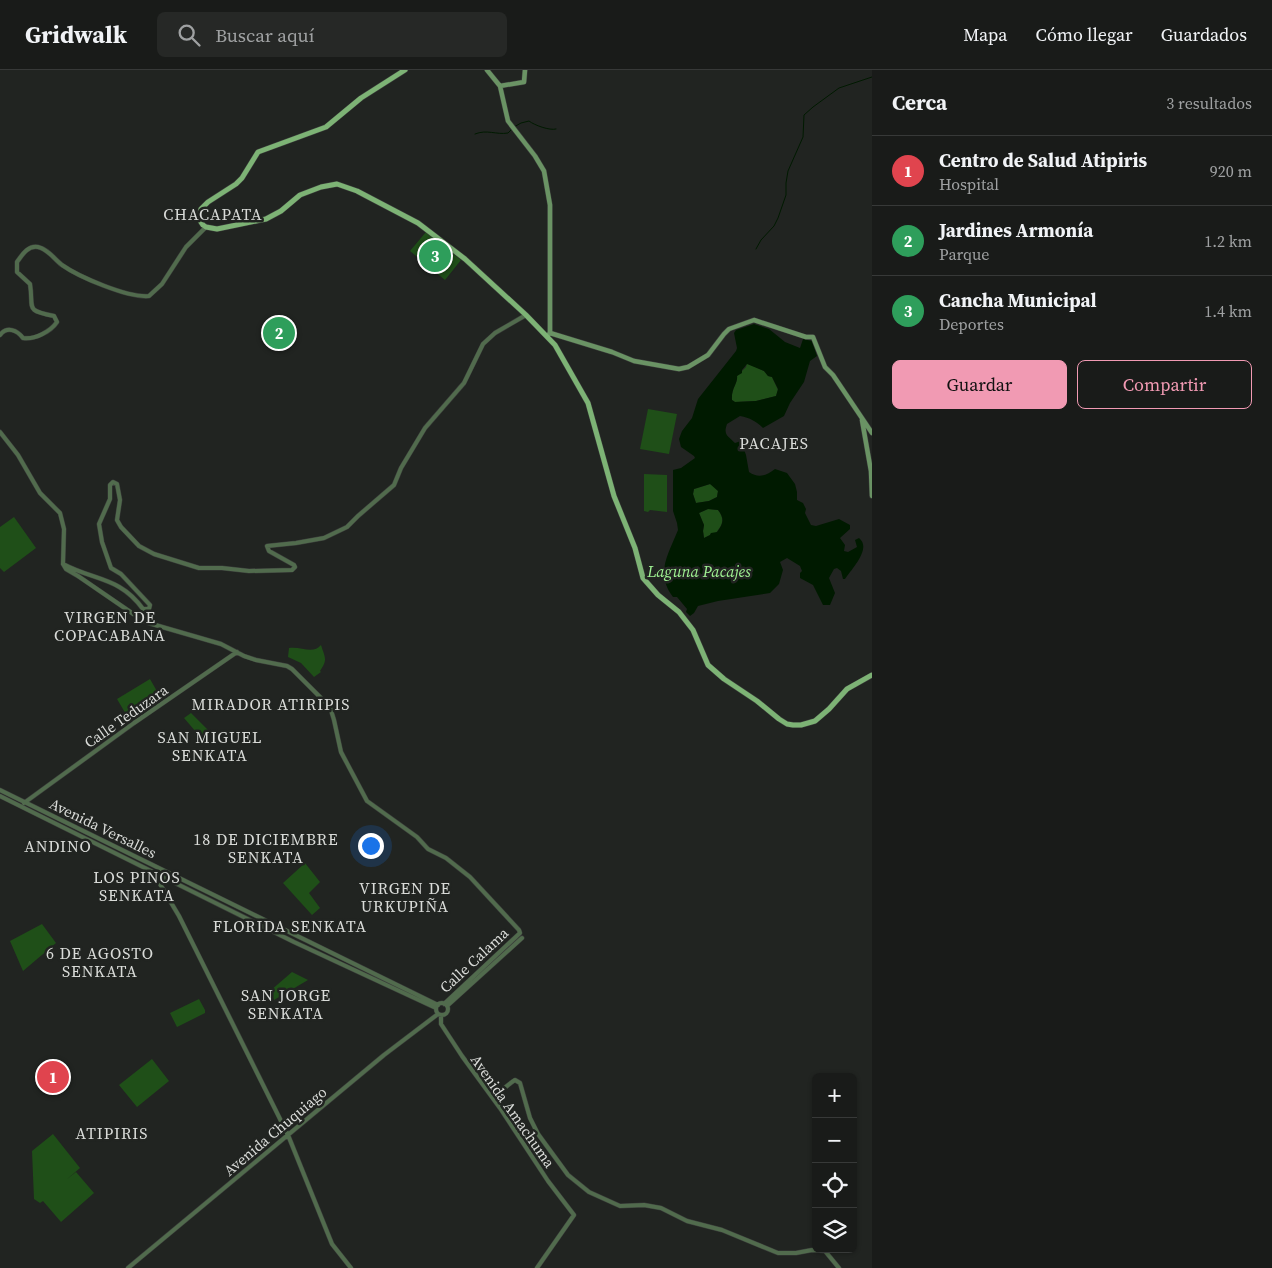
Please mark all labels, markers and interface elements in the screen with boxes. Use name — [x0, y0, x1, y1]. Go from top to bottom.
search box — [157, 12, 507, 57]
text: Gridwalk — [25, 18, 127, 51]
icon: search — [175, 21, 203, 49]
text: Buscar aquí — [215, 22, 314, 48]
text: Mapa — [963, 22, 1008, 47]
text: Cómo llegar — [1036, 22, 1133, 47]
text: Guardados — [1161, 22, 1247, 47]
text: Cerca — [892, 88, 947, 117]
text: 3 resultados — [1166, 92, 1252, 114]
text: Centro de Salud Atipiris — [939, 147, 1147, 173]
text: 1 — [904, 160, 912, 182]
text: 920 m — [1210, 160, 1252, 182]
text: Hospital — [939, 173, 999, 195]
district label: CHACAPATA — [163, 203, 263, 225]
text: Jardines Armonía — [939, 217, 1093, 243]
text: 2 — [904, 230, 912, 252]
text: 1.2 km — [1204, 230, 1252, 252]
pin: 3 — [419, 237, 451, 275]
text: Parque — [939, 243, 989, 265]
text: Cancha Municipal — [939, 287, 1097, 313]
text: 3 — [904, 300, 912, 322]
text: 1.4 km — [1204, 300, 1252, 322]
text: Deportes — [939, 313, 1004, 335]
pin: 2 — [263, 314, 295, 352]
button: Guardar — [892, 360, 1067, 409]
button: Compartir — [1077, 360, 1252, 409]
district label: PACAJES — [739, 432, 809, 454]
water label: Laguna Pacajes — [646, 560, 751, 582]
district label: VIRGEN DE COPACABANA — [54, 606, 166, 646]
street label: Calle Teduzara — [80, 679, 172, 753]
district label: MIRADOR ATIRIPIS — [192, 693, 351, 715]
district label: SAN MIGUEL SENKATA — [158, 726, 262, 766]
street label: Avenida Versalles — [46, 793, 160, 863]
district label: 18 DE DICIEMBRE SENKATA — [193, 828, 339, 868]
your location — [358, 833, 384, 859]
district label: ANDINO — [24, 835, 92, 857]
district label: LOS PINOS SENKATA — [93, 866, 181, 906]
district label: VIRGEN DE URKUPIÑA — [359, 877, 451, 917]
district label: FLORIDA SENKATA — [213, 915, 367, 937]
street label: Calle Calama — [435, 922, 513, 997]
district label: 6 DE AGOSTO SENKATA — [46, 942, 154, 982]
district label: SAN JORGE SENKATA — [241, 984, 331, 1024]
street label: Avenida Amachuma — [466, 1050, 560, 1172]
pin: 1 — [37, 1058, 69, 1096]
map controls — [812, 1073, 857, 1253]
button: + — [812, 1073, 857, 1118]
street label: Avenida Chuquiago — [219, 1082, 331, 1180]
button: − — [812, 1118, 857, 1163]
district label: ATIPIRIS — [76, 1122, 149, 1144]
button: locate — [812, 1163, 857, 1208]
button: layers — [812, 1208, 857, 1253]

